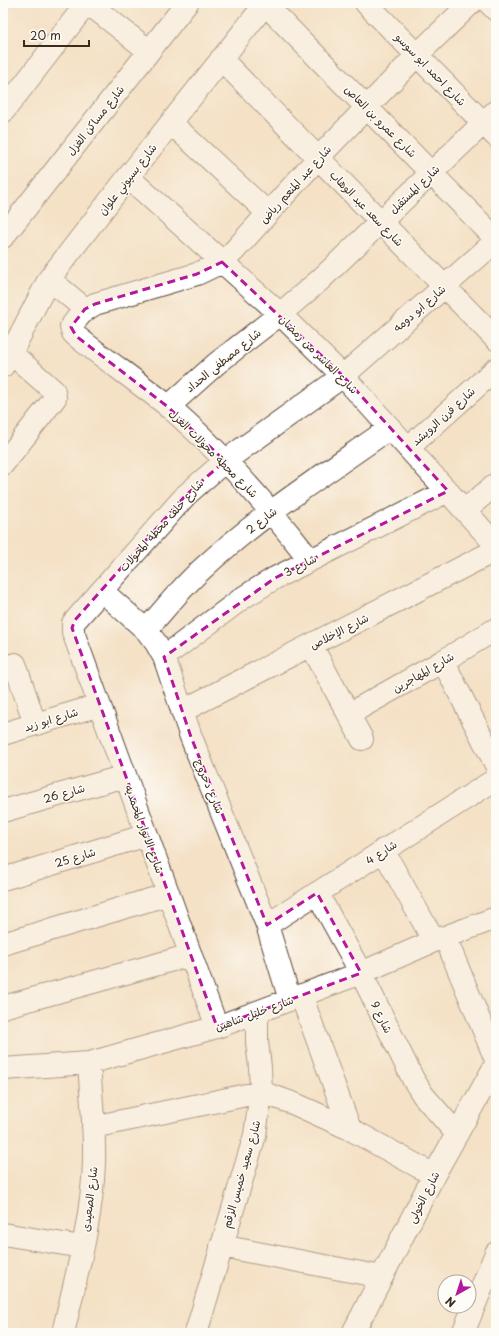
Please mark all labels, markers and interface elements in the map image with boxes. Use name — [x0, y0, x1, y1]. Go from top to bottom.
scale bar — [24, 22, 89, 48]
text: 20 m — [30, 26, 61, 44]
street label: شارع احمد ابو سوسو — [390, 28, 470, 110]
street label: شارع مساكن الغزل — [62, 81, 129, 159]
street label: شارع عمرو بن العاص — [340, 81, 421, 162]
street label: شارع بسيوني علوان — [94, 140, 163, 220]
street label: شارع عبد المنعم رياض — [255, 141, 336, 228]
street label: شارع المستقبل — [385, 161, 444, 218]
street label: شارع سعد عبد الوهاب — [325, 166, 408, 251]
street label: شارع ابو دومه — [389, 280, 450, 336]
street label: شارع العاشر من رمضان — [275, 311, 362, 398]
street label: شارع مصطفى الحداد — [182, 324, 265, 397]
street label: شارع فرن الرويشد — [407, 383, 479, 450]
street label: شارع محطة محولات الغزل — [165, 405, 262, 502]
street label: شارع خلف محطة المحولات — [115, 475, 208, 576]
street label: شارع 2 — [242, 502, 281, 538]
street label: شارع 3 — [281, 550, 320, 581]
street label: شارع الإخلاص — [307, 609, 372, 654]
street label: شارع المهاجرين — [389, 648, 457, 697]
street label: شارع ابو زيد — [22, 703, 80, 736]
street label: شارع دحروج — [190, 756, 229, 816]
street label: شارع 26 — [41, 779, 87, 808]
street label: شارع الانوار المحمديه — [120, 782, 169, 876]
street label: شارع 4 — [362, 835, 401, 869]
street label: شارع 25 — [52, 843, 98, 872]
street label: شارع خليل شاهين — [212, 991, 296, 1036]
street label: شارع 9 — [366, 998, 397, 1036]
street label: شارع سعيد خميس الزقم — [217, 1118, 265, 1230]
street label: شارع الصعيدى — [77, 1165, 102, 1233]
street label: شارع الخولى — [403, 1168, 444, 1226]
north arrow — [437, 1274, 477, 1314]
text: N — [441, 1293, 459, 1312]

